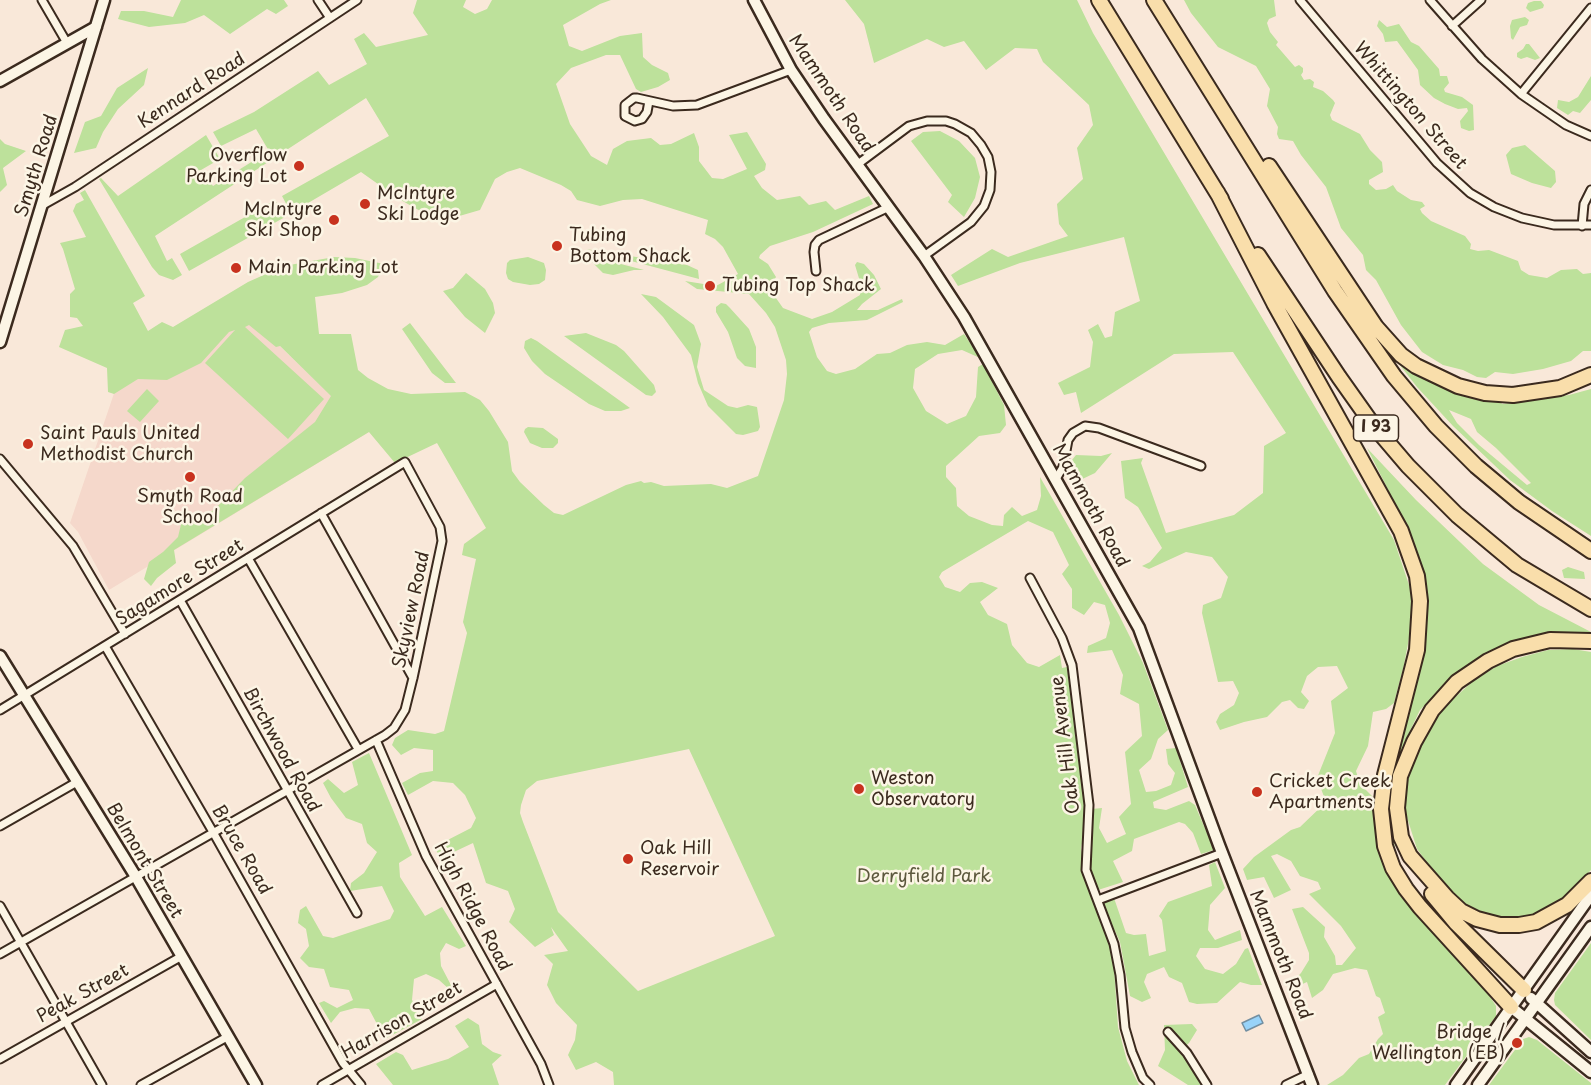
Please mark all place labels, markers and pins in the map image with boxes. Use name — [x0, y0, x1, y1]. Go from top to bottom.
place label: Overflow Parking Lot — [186, 145, 287, 188]
marker: Overflow Parking Lot — [292, 159, 306, 173]
place label: McIntyre Ski Lodge — [377, 183, 459, 226]
marker: McIntyre Ski Lodge — [358, 197, 372, 211]
place label: McIntyre Ski Shop — [244, 199, 322, 242]
marker: McIntyre Ski Shop — [327, 213, 341, 227]
place label: Tubing Bottom Shack — [569, 225, 691, 268]
marker: Tubing Bottom Shack — [550, 239, 564, 253]
place label: Main Parking Lot — [248, 257, 398, 279]
marker: Main Parking Lot — [229, 261, 243, 275]
place label: Tubing Top Shack — [722, 275, 875, 297]
marker: Tubing Top Shack — [703, 279, 717, 293]
place label: Saint Pauls United Methodist Church — [40, 423, 200, 466]
marker: Saint Pauls United Methodist Church — [21, 437, 35, 451]
marker: Smyth Road School — [183, 470, 197, 484]
place label: Smyth Road School — [137, 486, 243, 528]
place label: Weston Observatory — [871, 768, 975, 810]
place label: Cricket Creek Apartments — [1269, 771, 1391, 814]
marker: Weston Observatory — [852, 782, 866, 796]
marker: Cricket Creek Apartments — [1250, 785, 1264, 799]
place label: Oak Hill Reservoir — [640, 838, 719, 880]
marker: Oak Hill Reservoir — [621, 852, 635, 866]
place label: Bridge / Wellington (EB) — [1372, 1022, 1505, 1064]
marker: Bridge / Wellington (EB) — [1510, 1036, 1524, 1050]

